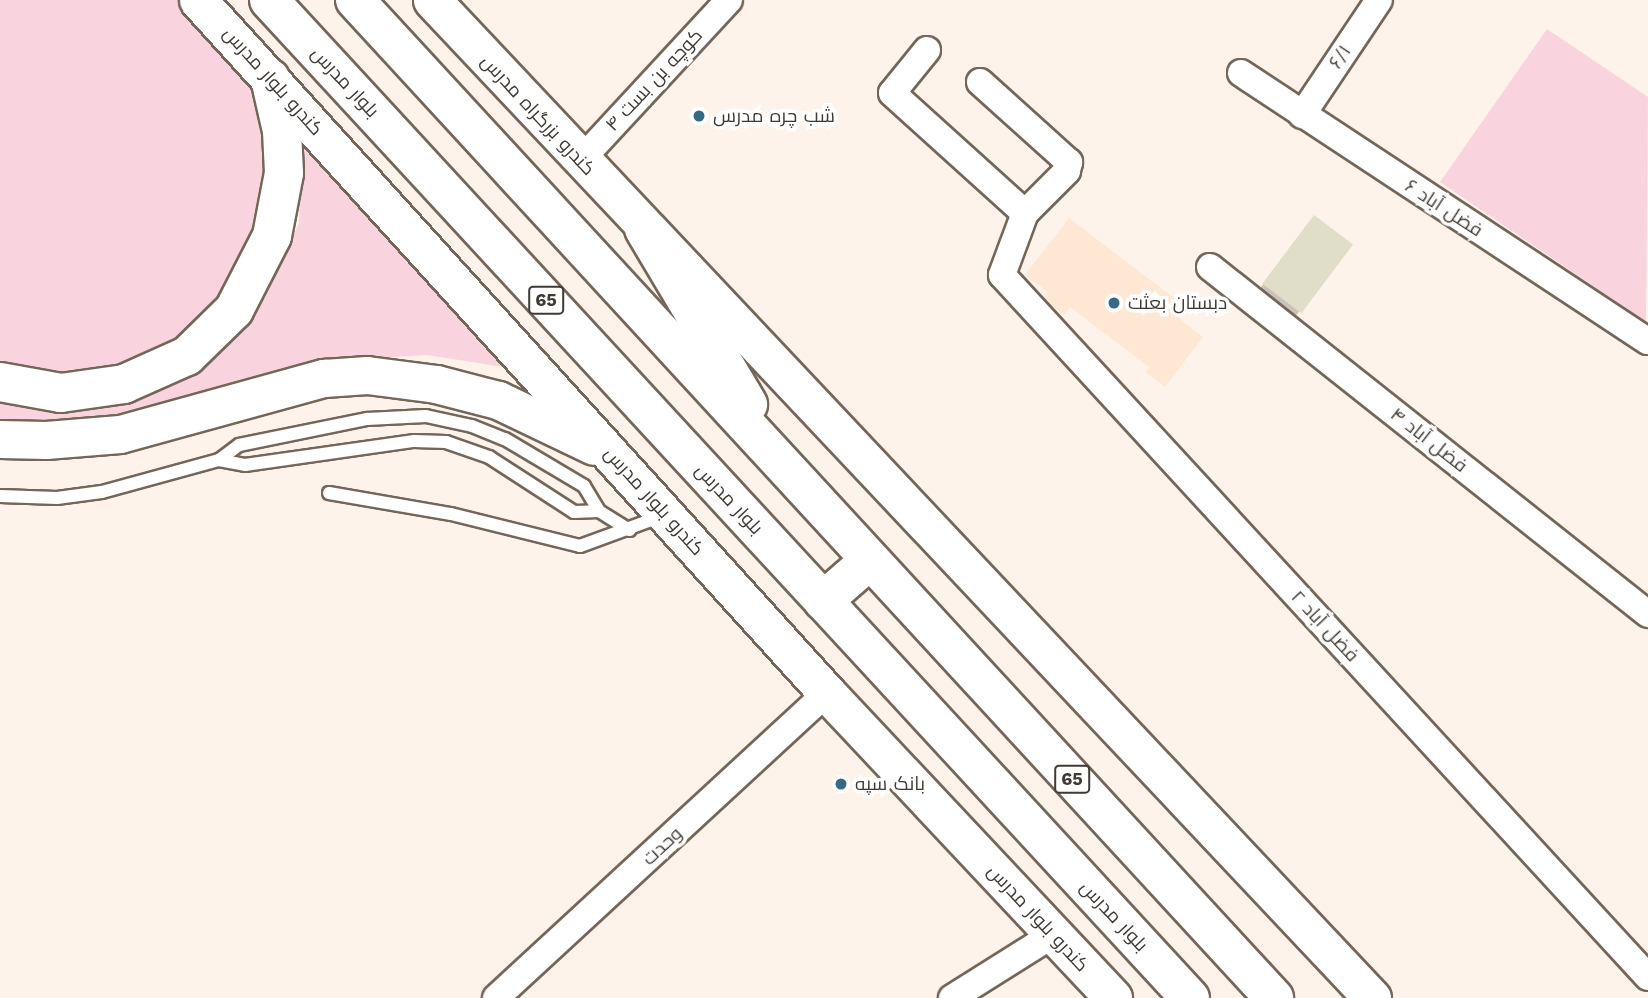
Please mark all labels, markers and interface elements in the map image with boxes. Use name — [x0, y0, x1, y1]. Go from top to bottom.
street label: کندرو بلوار مدرس — [218, 22, 328, 140]
street label: کوچه بن بست ۴ — [601, 24, 707, 136]
street label: ۶/۱ — [1324, 41, 1356, 73]
street label: بلوار مدرس — [306, 42, 384, 122]
street label: کندرو بزرگراه مدرس — [476, 50, 600, 180]
place label: شب چره مدرس — [713, 105, 835, 127]
marker: شب چره مدرس — [691, 108, 707, 124]
street label: فضل آباد ۶ — [1401, 174, 1487, 242]
road number: 65 — [527, 286, 565, 314]
place label: دبستان بعثت — [1128, 292, 1227, 314]
marker: دبستان بعثت — [1106, 295, 1122, 311]
street label: فضل آباد ۴ — [1386, 403, 1472, 477]
street label: کندرو بلوار مدرس — [599, 442, 709, 560]
street label: بلوار مدرس — [690, 459, 768, 539]
street label: فضل آباد ۲ — [1286, 586, 1364, 666]
road number: 65 — [1053, 764, 1091, 794]
place label: بانک سپه — [855, 773, 925, 795]
marker: بانک سپه — [833, 776, 849, 792]
street label: وحدت — [637, 822, 687, 870]
street label: کندرو بلوار مدرس — [983, 860, 1093, 976]
street label: بلوار مدرس — [1075, 876, 1153, 956]

